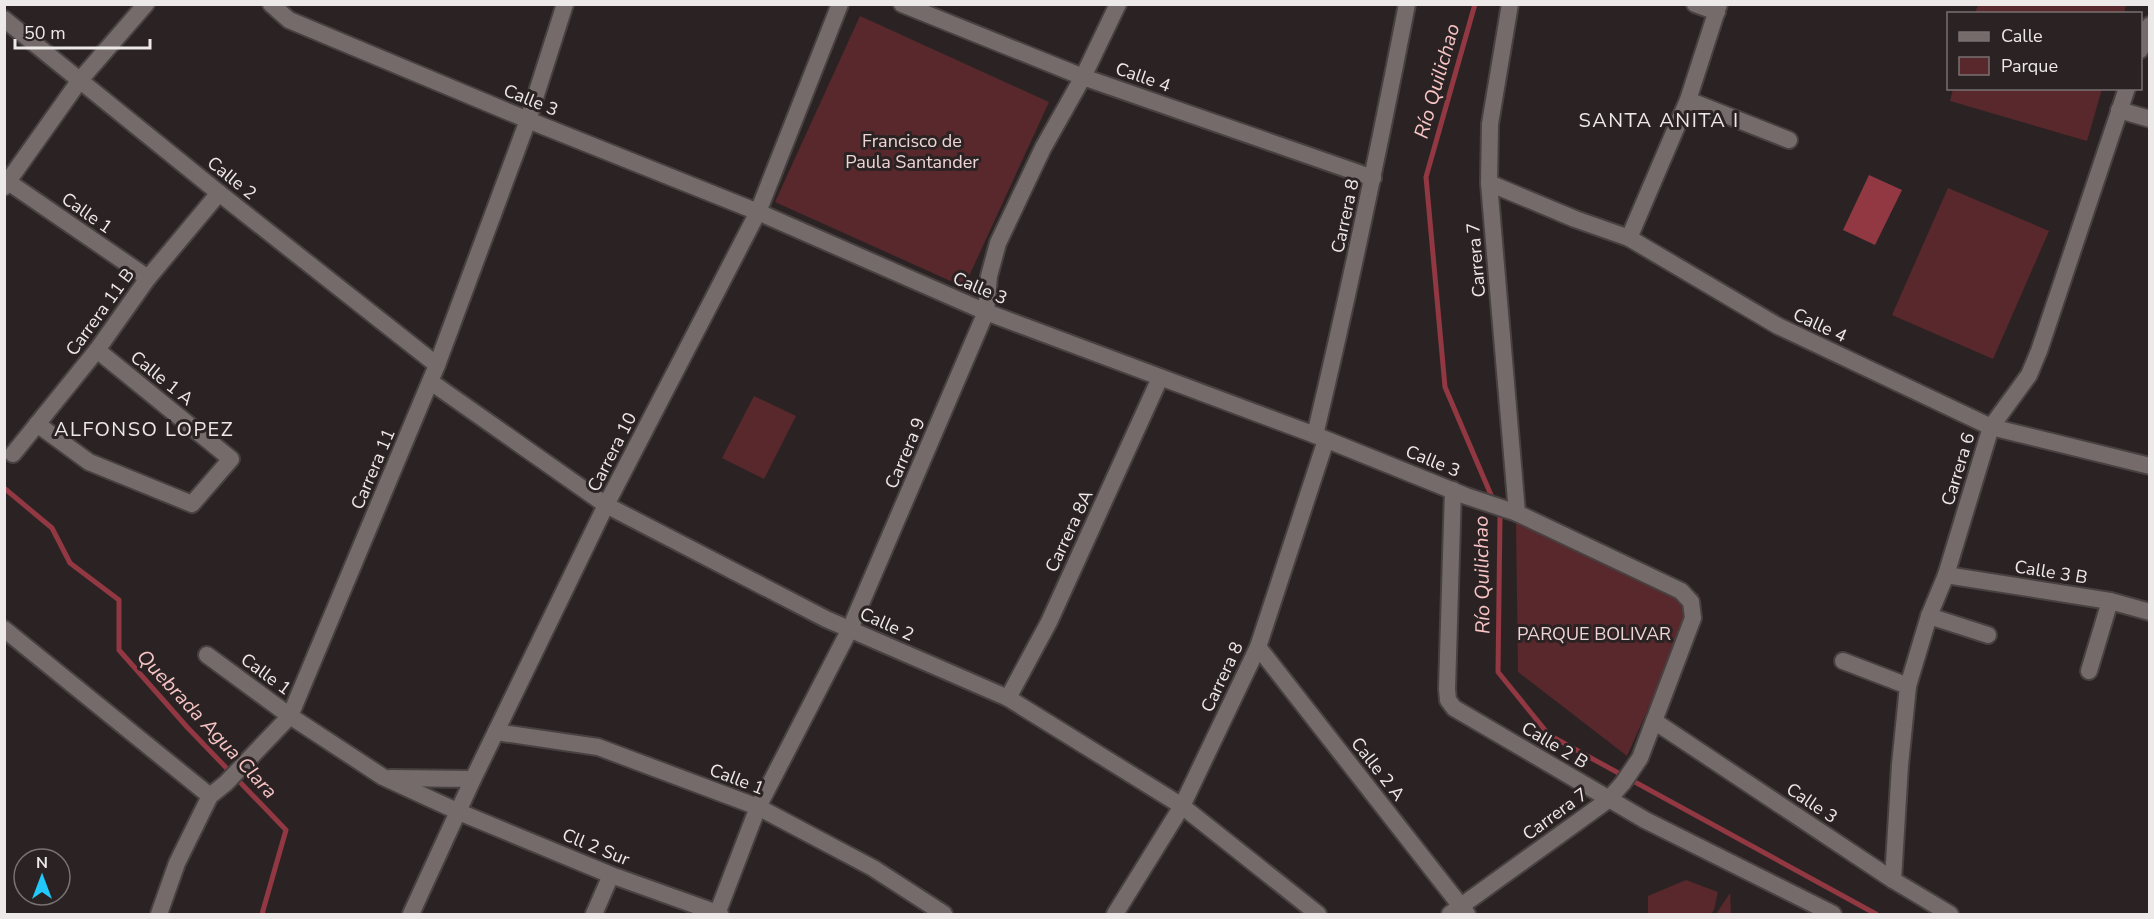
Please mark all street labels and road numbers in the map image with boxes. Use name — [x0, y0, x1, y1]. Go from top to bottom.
street label: Calle 4 — [1112, 56, 1174, 98]
street label: Calle 3 — [500, 78, 562, 122]
street label: Calle 2 — [202, 151, 262, 205]
street label: Carrera 8 — [1325, 177, 1365, 255]
street label: Calle 1 — [57, 187, 117, 239]
street label: Carrera 7 — [1461, 222, 1491, 298]
street label: Carrera 11 B — [60, 263, 140, 361]
street label: Calle 3 — [949, 266, 1011, 310]
street label: Calle 4 — [1789, 302, 1851, 348]
street label: Calle 1 A — [125, 345, 199, 411]
street label: Carrera 10 — [582, 408, 642, 496]
street label: Carrera 9 — [879, 414, 931, 492]
street label: Carrera 11 — [345, 425, 401, 513]
street label: Carrera 6 — [1936, 430, 1980, 508]
street label: Calle 3 — [1402, 439, 1464, 483]
street label: Carrera 8A — [1039, 486, 1099, 576]
street label: Calle 3 B — [2013, 554, 2089, 590]
street label: Calle 2 — [856, 601, 918, 647]
street label: Carrera 8 — [1195, 638, 1249, 716]
street label: Calle 1 — [236, 648, 296, 700]
street label: Calle 2 B — [1517, 716, 1593, 774]
street label: Calle 2 A — [1346, 732, 1410, 806]
street label: Calle 1 — [706, 758, 768, 800]
street label: Calle 3 — [1782, 777, 1842, 829]
street label: Carrera 7 — [1518, 782, 1592, 846]
street label: Cll 2 Sur — [559, 823, 634, 872]

